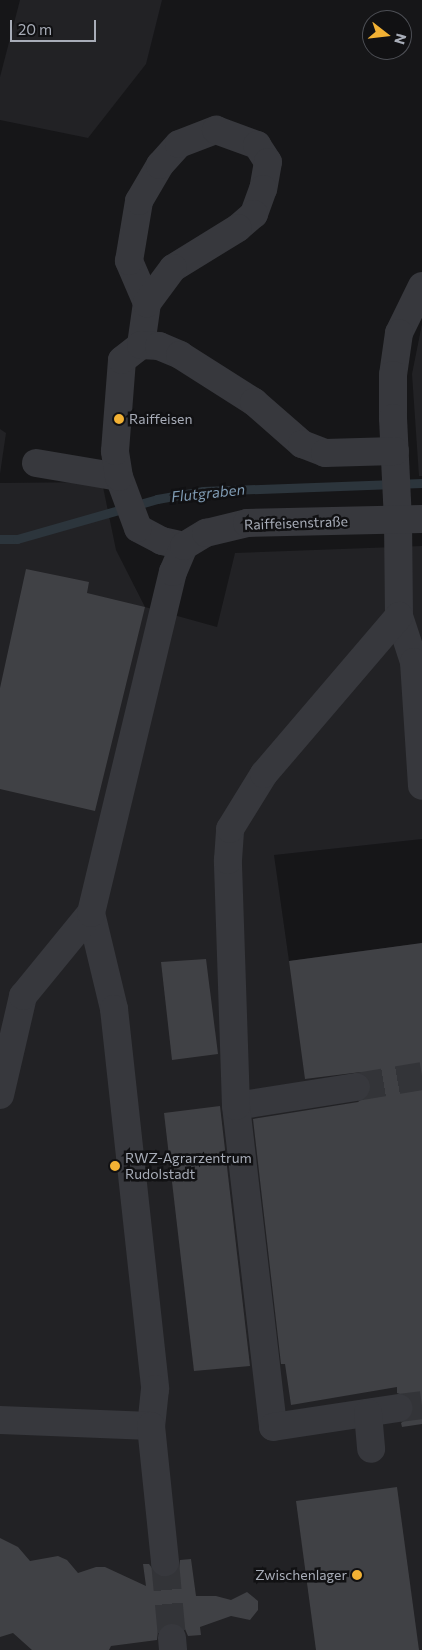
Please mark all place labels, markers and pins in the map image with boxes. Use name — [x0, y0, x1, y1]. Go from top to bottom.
place label: Raiffeisen — [129, 411, 192, 427]
marker: Raiffeisen — [113, 413, 125, 425]
place label: RWZ-Agrarzentrum Rudolstadt — [125, 1150, 252, 1182]
marker: RWZ-Agrarzentrum Rudolstadt — [109, 1160, 121, 1172]
place label: Zwischenlager — [255, 1567, 347, 1583]
marker: Zwischenlager — [351, 1569, 363, 1581]

